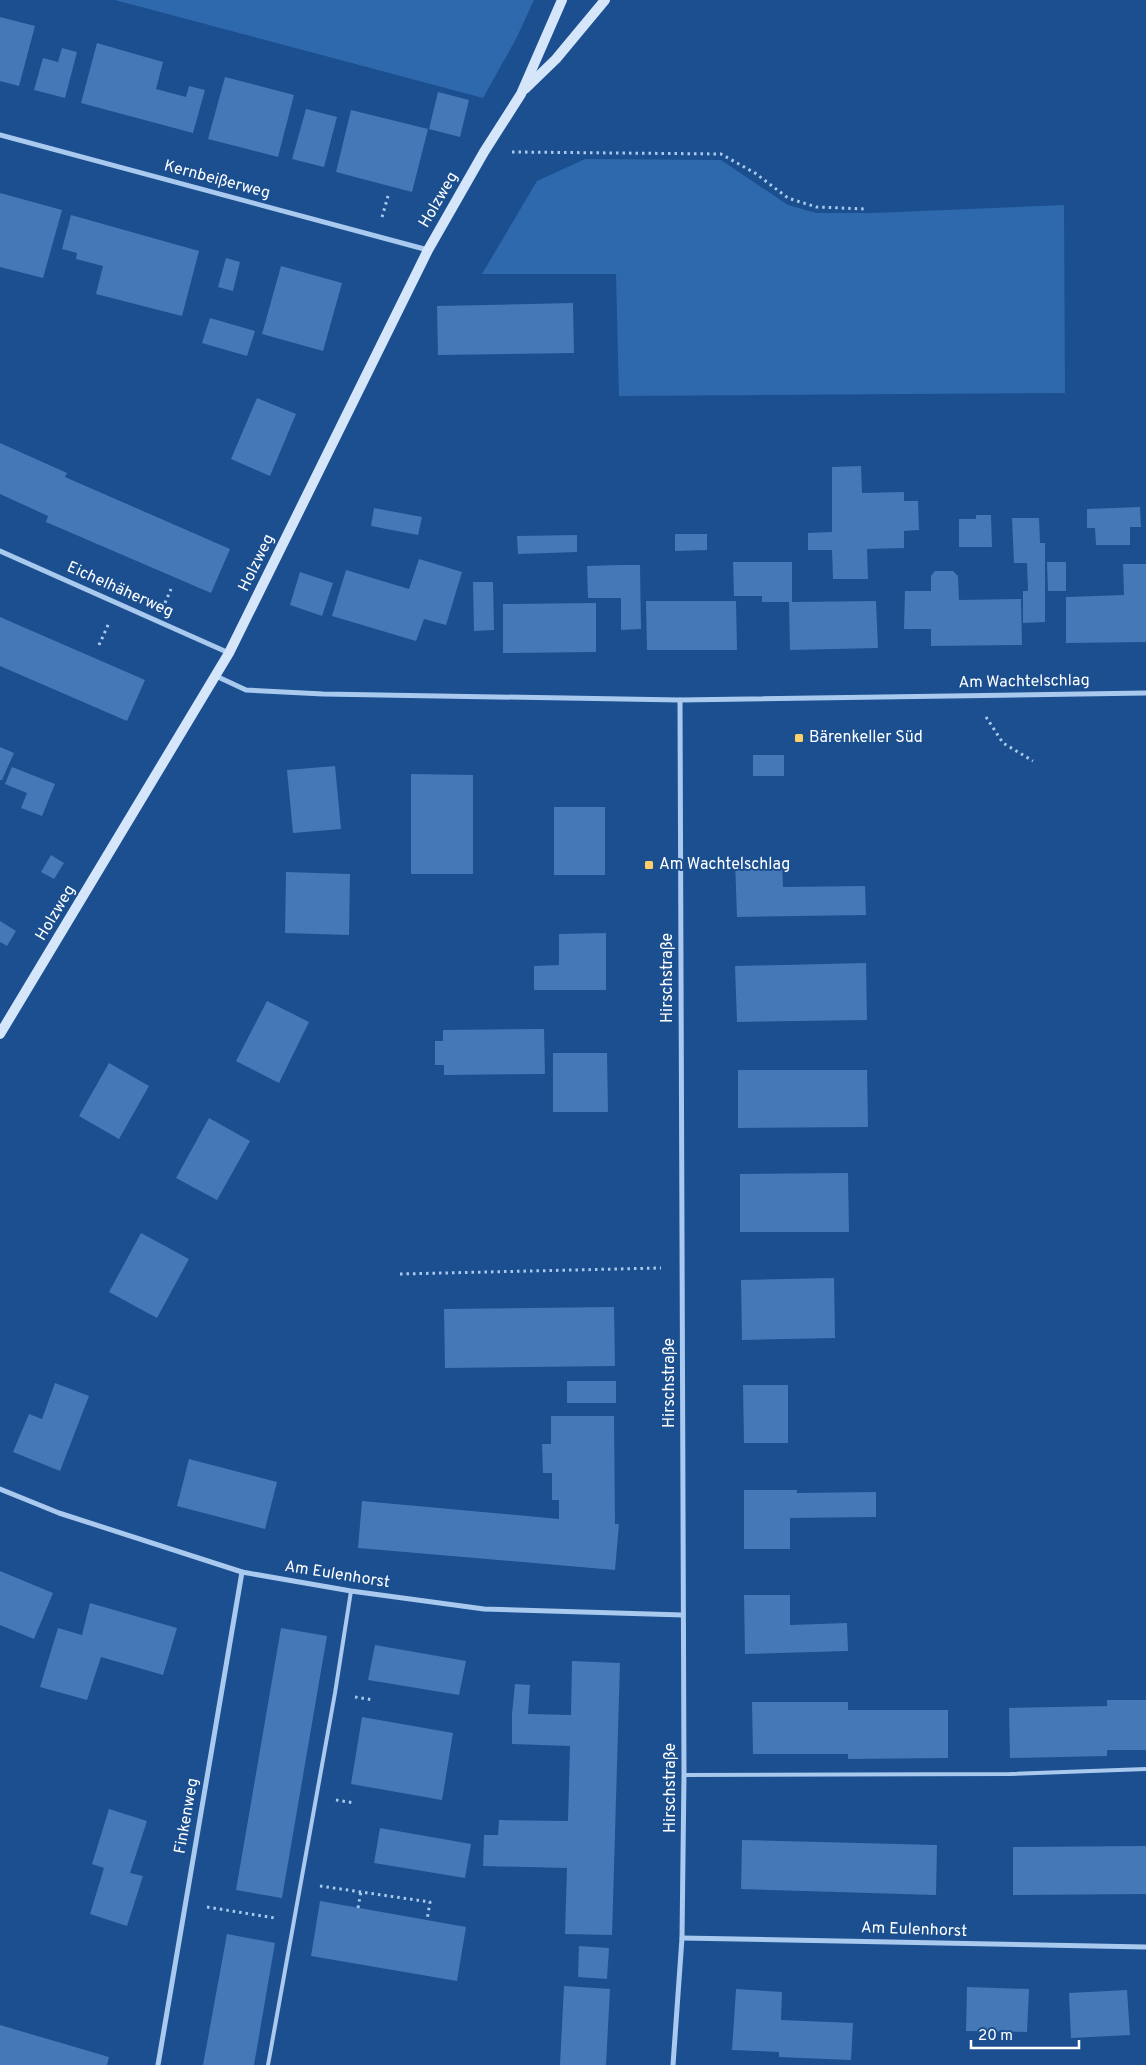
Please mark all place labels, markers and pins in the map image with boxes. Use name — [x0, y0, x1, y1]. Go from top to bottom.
place label: Bärenkeller Süd — [809, 728, 923, 748]
marker: Bärenkeller Süd — [793, 732, 805, 744]
place label: Am Wachtelschlag — [659, 855, 790, 875]
marker: Am Wachtelschlag — [643, 859, 655, 871]

